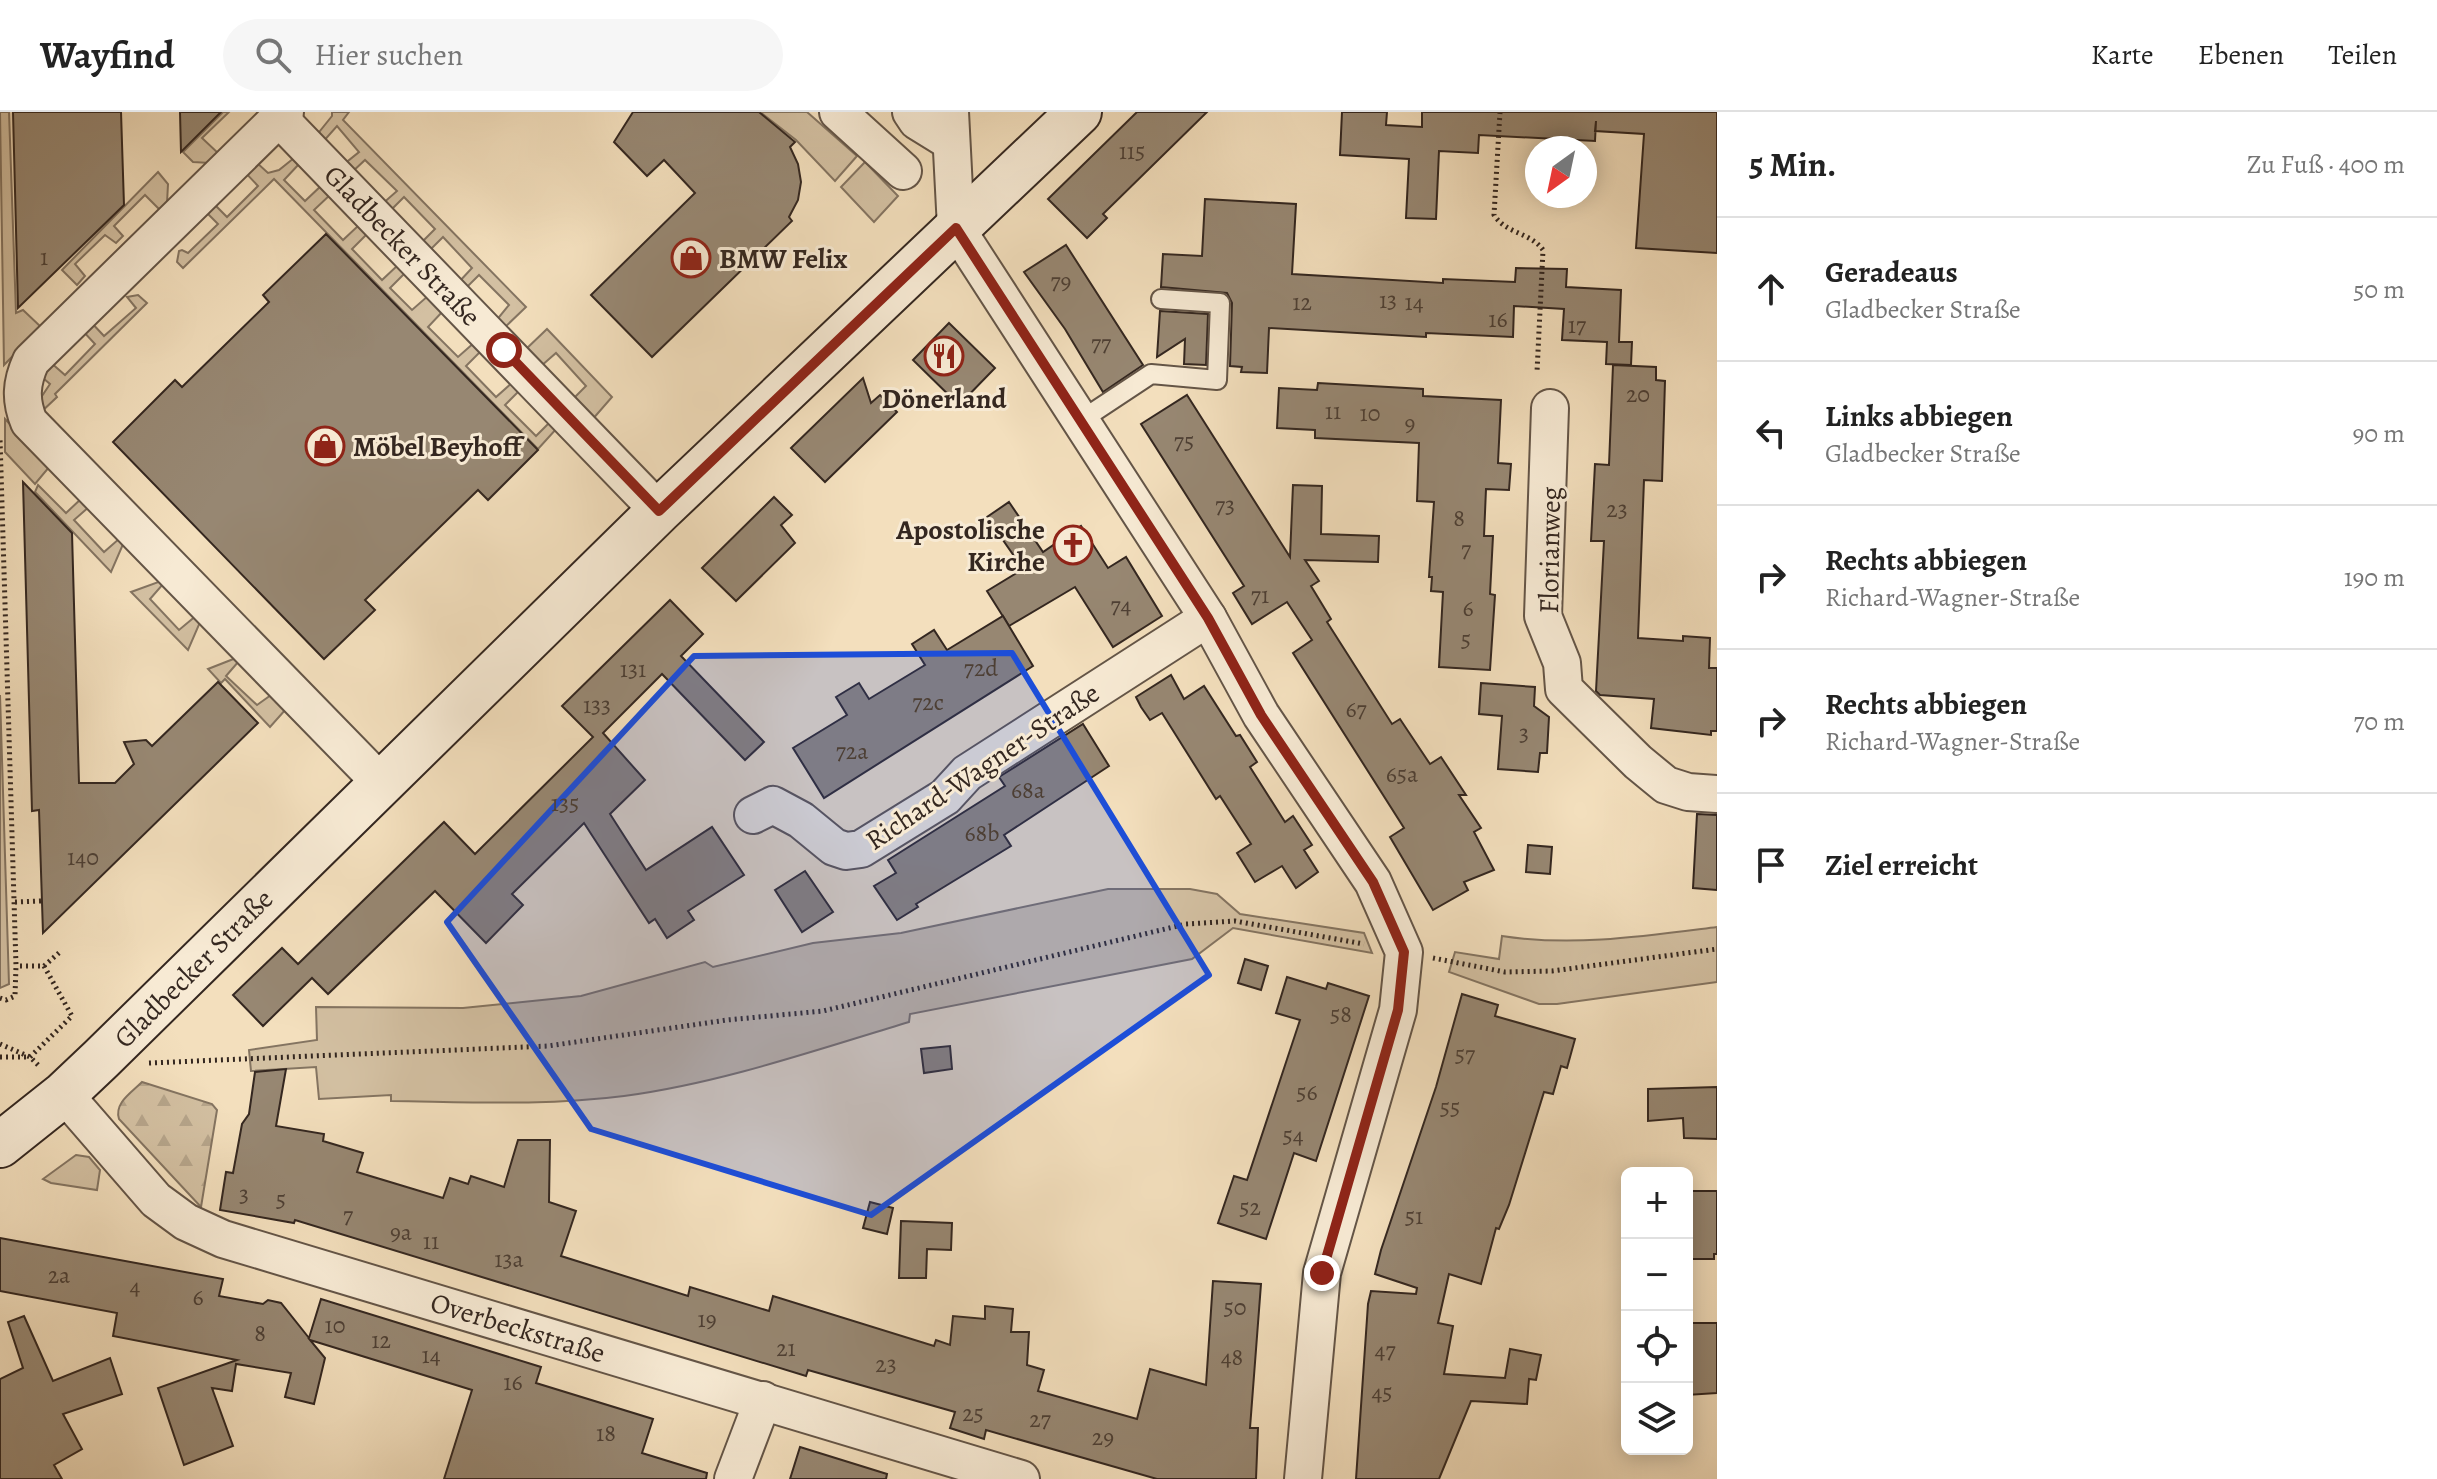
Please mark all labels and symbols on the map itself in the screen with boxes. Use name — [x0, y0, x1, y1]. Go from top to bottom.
house number: 115 — [1119, 135, 1145, 167]
north arrow — [1525, 136, 1597, 208]
street label: Gladbecker Straße — [315, 157, 489, 335]
shop icon: BMW Felix — [670, 237, 712, 279]
place label: BMW Felix — [719, 240, 848, 278]
house number: 1 — [40, 241, 48, 273]
house number: 79 — [1051, 265, 1072, 297]
house number: 13 — [1379, 284, 1397, 316]
house number: 12 — [1292, 286, 1312, 318]
house number: 14 — [1404, 286, 1424, 318]
house number: 16 — [1488, 303, 1508, 335]
house number: 17 — [1568, 309, 1587, 341]
house number: 77 — [1091, 327, 1112, 359]
route start — [486, 332, 522, 368]
restaurant icon: Dönerland — [923, 335, 965, 377]
house number: 20 — [1626, 378, 1650, 410]
place label: Dönerland — [882, 380, 1007, 418]
house number: 11 — [1325, 395, 1341, 427]
house number: 10 — [1360, 397, 1381, 429]
house number: 9 — [1405, 407, 1415, 439]
shop icon: Möbel Beyhoff — [304, 425, 346, 467]
house number: 75 — [1174, 425, 1194, 457]
place label: Möbel Beyhoff — [353, 428, 525, 466]
street label: Florianweg — [1530, 486, 1570, 614]
house number: 73 — [1215, 489, 1235, 521]
house number: 23 — [1606, 493, 1628, 525]
house number: 8 — [1453, 502, 1465, 534]
place label: Apostolische Kirche — [895, 511, 1045, 581]
church icon: Apostolische Kirche — [1052, 524, 1094, 566]
house number: 7 — [1461, 533, 1472, 565]
house number: 71 — [1251, 579, 1269, 611]
house number: 74 — [1111, 589, 1132, 621]
house number: 6 — [1462, 592, 1474, 624]
house number: 5 — [1461, 623, 1471, 655]
house number: 72d — [964, 652, 998, 684]
house number: 131 — [620, 653, 646, 685]
street label: Richard-Wagner-Straße — [858, 674, 1107, 859]
house number: 72c — [912, 686, 944, 718]
house number: 133 — [583, 689, 611, 721]
house number: 67 — [1345, 693, 1368, 725]
house number: 3 — [1519, 717, 1529, 749]
house number: 72a — [836, 735, 869, 767]
house number: 65a — [1386, 758, 1419, 790]
house number: 68a — [1011, 774, 1046, 806]
house number: 135 — [551, 787, 579, 819]
house number: 68b — [965, 817, 999, 849]
house number: 140 — [67, 841, 99, 873]
street label: Gladbecker Straße — [106, 881, 282, 1057]
house number: 58 — [1330, 998, 1352, 1030]
house number: 57 — [1455, 1038, 1476, 1070]
house number: 56 — [1296, 1076, 1318, 1108]
house number: 55 — [1440, 1091, 1460, 1123]
house number: 54 — [1282, 1119, 1304, 1151]
house number: 3 — [239, 1178, 249, 1210]
house number: 5 — [276, 1183, 286, 1215]
house number: 52 — [1239, 1191, 1261, 1223]
house number: 7 — [343, 1199, 354, 1231]
house number: 51 — [1405, 1200, 1423, 1232]
house number: 9a — [390, 1216, 413, 1248]
house number: 11 — [423, 1225, 439, 1257]
house number: 13a — [494, 1243, 524, 1275]
route end — [1304, 1255, 1340, 1291]
house number: 2a — [48, 1259, 71, 1291]
house number: 4 — [130, 1270, 141, 1302]
house number: 6 — [192, 1281, 204, 1313]
street label: Overbeckstraße — [426, 1283, 610, 1373]
house number: 50 — [1223, 1291, 1247, 1323]
house number: 19 — [697, 1303, 717, 1335]
house number: 10 — [325, 1309, 346, 1341]
house number: 8 — [254, 1317, 266, 1349]
house number: 12 — [371, 1324, 391, 1356]
house number: 21 — [776, 1332, 796, 1364]
house number: 47 — [1375, 1334, 1396, 1366]
house number: 14 — [421, 1339, 441, 1371]
house number: 48 — [1221, 1341, 1243, 1373]
house number: 23 — [875, 1348, 897, 1380]
house number: 16 — [503, 1366, 523, 1398]
house number: 45 — [1371, 1376, 1393, 1408]
house number: 25 — [962, 1397, 984, 1429]
house number: 27 — [1029, 1403, 1052, 1435]
house number: 18 — [596, 1417, 616, 1449]
house number: 29 — [1092, 1421, 1114, 1453]

